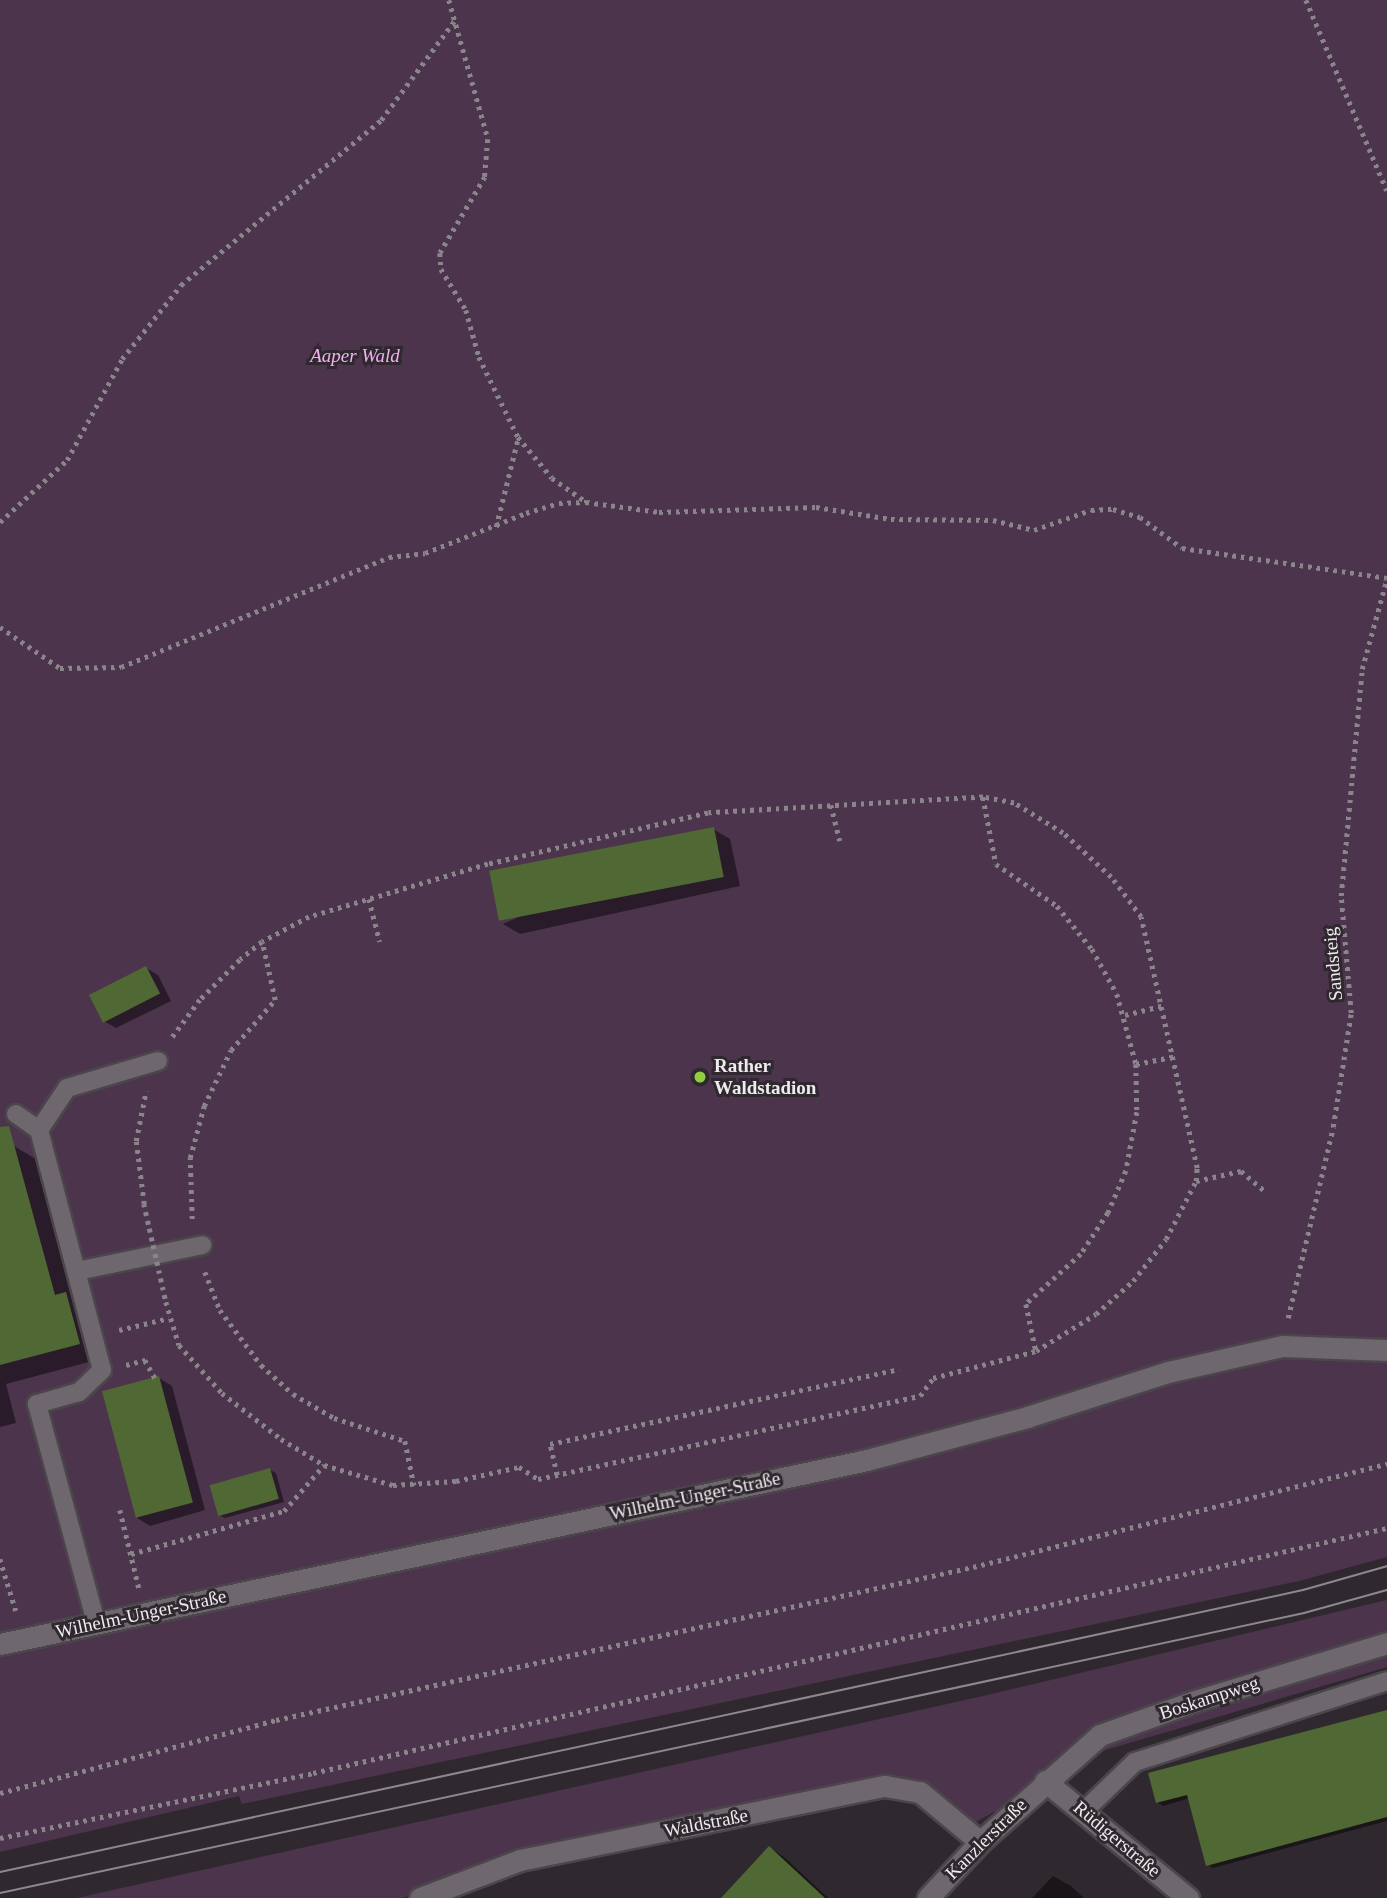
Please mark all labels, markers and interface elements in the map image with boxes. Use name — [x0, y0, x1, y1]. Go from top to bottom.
park label: Aaper Wald — [310, 345, 400, 367]
street label: Sandsteig — [1318, 926, 1348, 1002]
place label: Rather Waldstadion — [714, 1055, 816, 1099]
marker: Rather Waldstadion — [692, 1069, 708, 1085]
street label: Wilhelm-Unger-Straße — [608, 1467, 782, 1525]
street label: Wilhelm-Unger-Straße — [54, 1585, 228, 1643]
street label: Boskampweg — [1156, 1671, 1262, 1725]
street label: Kanzlerstraße — [941, 1794, 1031, 1884]
street label: Rüdigerstraße — [1069, 1796, 1165, 1882]
street label: Waldstraße — [662, 1804, 750, 1842]

